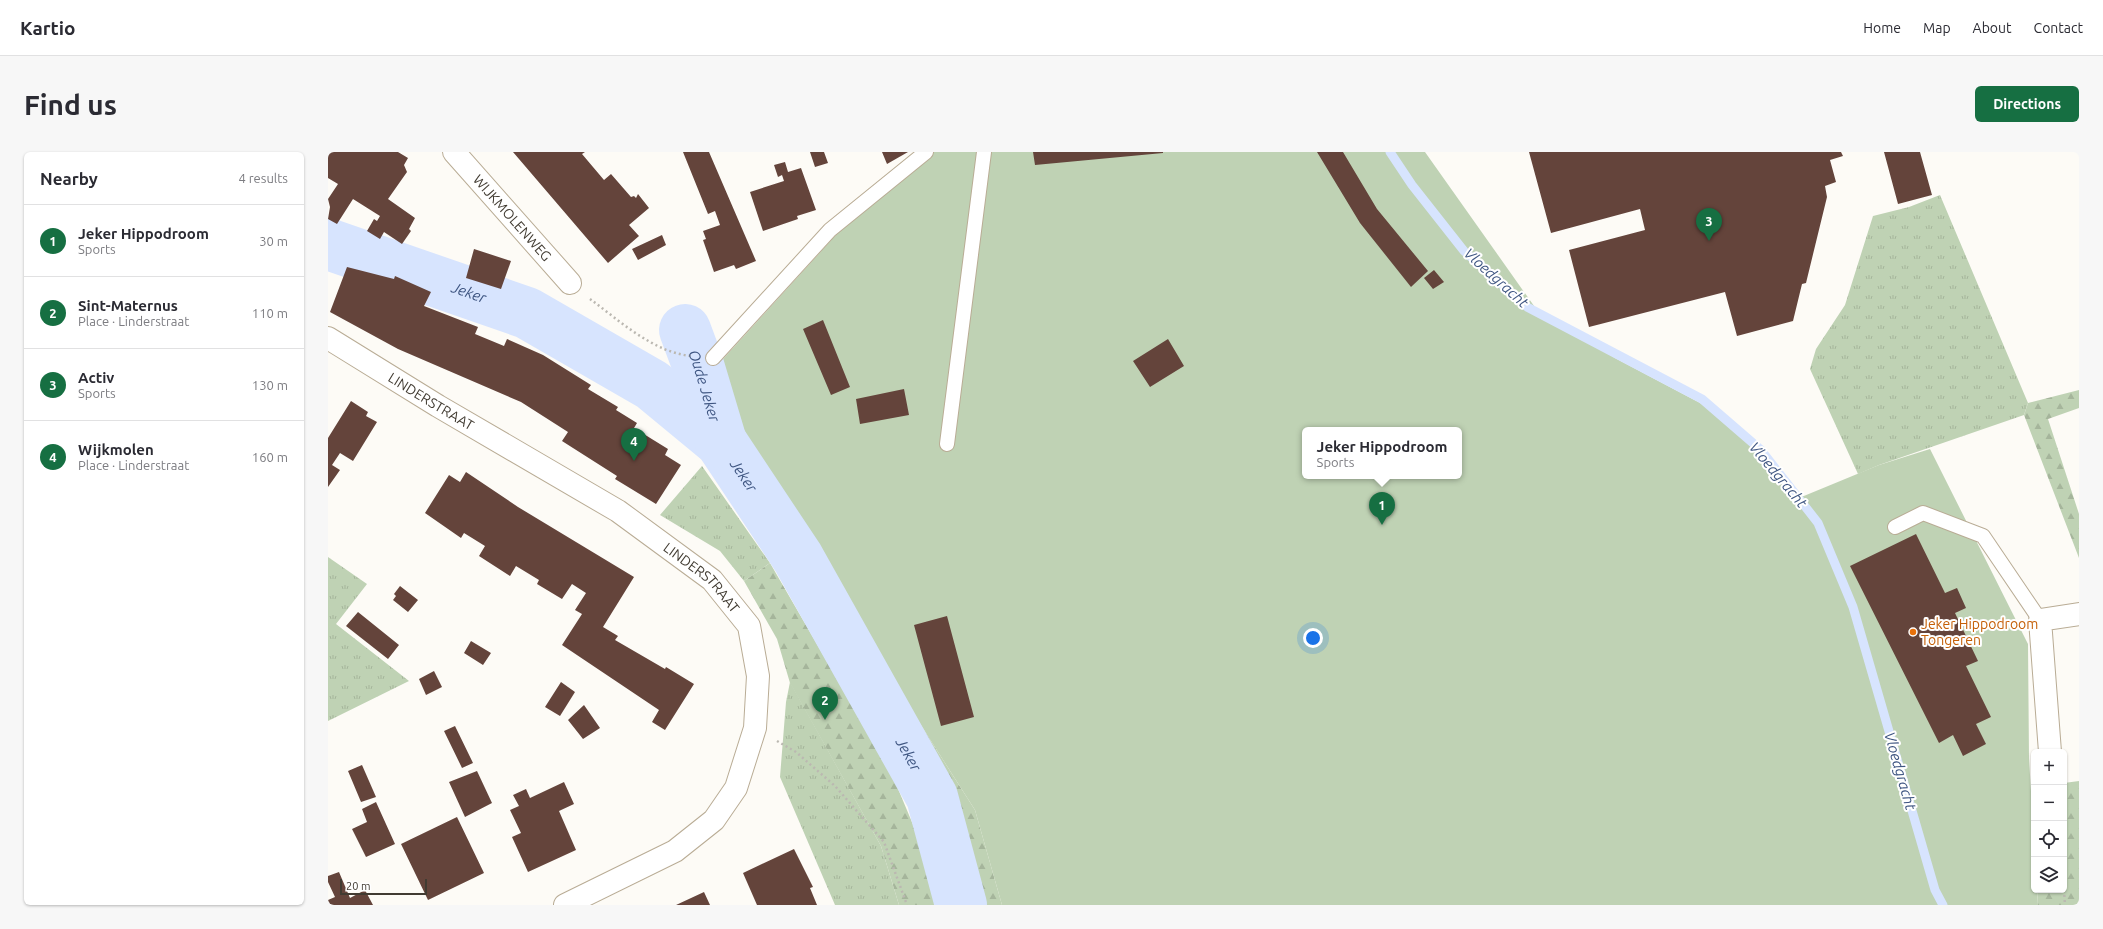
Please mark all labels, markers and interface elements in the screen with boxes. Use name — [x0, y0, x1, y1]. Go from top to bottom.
text: Kartio — [20, 17, 76, 39]
text: Home — [1863, 20, 1901, 36]
text: Map — [1923, 20, 1951, 36]
text: About — [1973, 20, 2012, 36]
text: Contact — [2034, 20, 2083, 36]
button: Directions — [1975, 86, 2079, 122]
text: Find us — [24, 89, 117, 120]
text: Nearby — [40, 169, 98, 188]
text: 4 results — [238, 171, 288, 185]
street label: WIJKMOLENWEG — [470, 171, 555, 264]
pin: 3 — [1696, 208, 1722, 241]
text: Jeker Hippodroom — [78, 225, 209, 242]
text: 1 — [49, 234, 57, 248]
text: 30 m — [259, 234, 288, 248]
text: Sports — [78, 242, 116, 256]
water label: Vloedgracht — [1461, 244, 1532, 311]
water label: Jeker — [449, 278, 490, 307]
text: Sint-Maternus — [78, 297, 178, 314]
text: 2 — [49, 306, 57, 320]
text: 110 m — [252, 306, 288, 320]
text: Place · Linderstraat — [78, 314, 189, 328]
water label: Oude Jeker — [685, 347, 724, 425]
text: Activ — [78, 369, 114, 386]
street label: LINDERSTRAAT — [385, 369, 477, 433]
text: 3 — [49, 378, 57, 392]
text: 130 m — [252, 378, 288, 392]
text: Sports — [78, 386, 116, 400]
popup — [1302, 427, 1462, 479]
pin: 4 — [621, 428, 647, 461]
text: Jeker Hippodroom — [1317, 438, 1447, 455]
water label: Vloedgracht — [1746, 438, 1811, 511]
text: Wijkmolen — [78, 441, 154, 458]
text: 4 — [49, 450, 57, 464]
text: 160 m — [252, 450, 288, 464]
water label: Jeker — [726, 455, 761, 496]
text: Sports — [1317, 455, 1354, 469]
text: Place · Linderstraat — [78, 458, 189, 472]
pin: 1 — [1369, 492, 1395, 525]
street label: LINDERSTRAAT — [661, 539, 743, 616]
place label: Jeker Hippodroom Tongeren — [1921, 616, 2038, 648]
marker: Jeker Hippodroom Tongeren — [1908, 627, 1918, 637]
your location — [1303, 628, 1323, 648]
pin: 2 — [812, 687, 838, 720]
water label: Vloedgracht — [1881, 730, 1920, 812]
water label: Jeker — [892, 734, 925, 775]
map controls — [2031, 749, 2067, 893]
button: + — [2031, 749, 2067, 785]
button: − — [2031, 785, 2067, 821]
button: locate — [2031, 821, 2067, 857]
button: layers — [2031, 857, 2067, 893]
scale bar — [340, 877, 427, 896]
text: 20 m — [346, 880, 370, 892]

